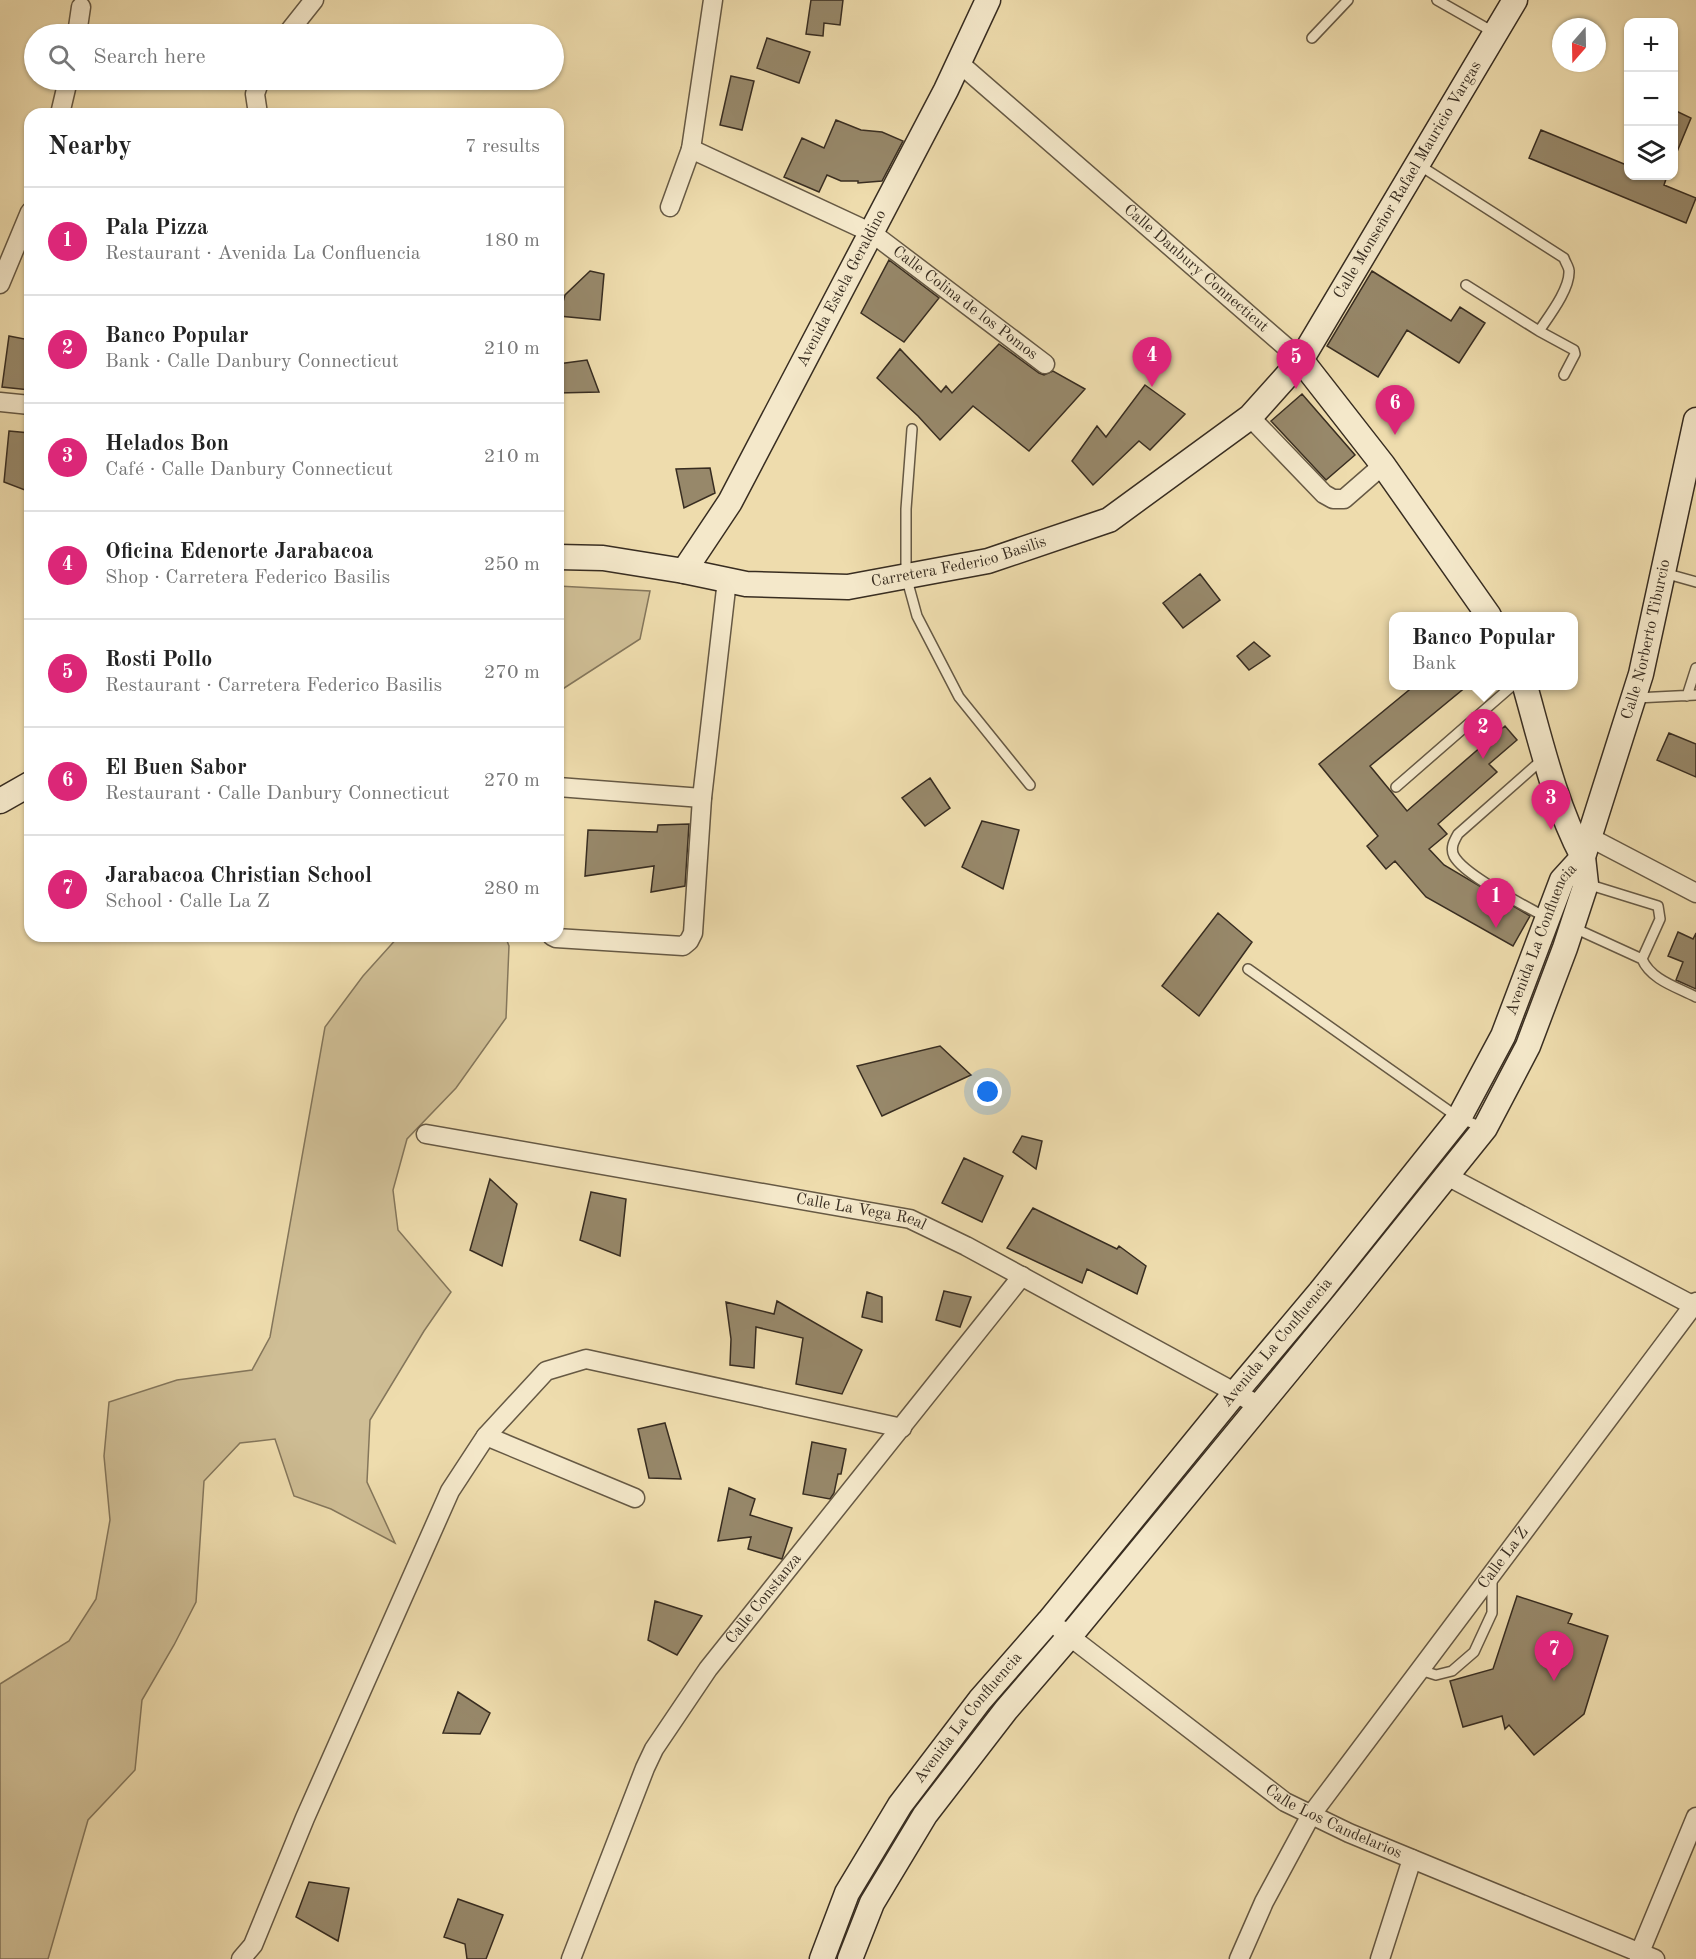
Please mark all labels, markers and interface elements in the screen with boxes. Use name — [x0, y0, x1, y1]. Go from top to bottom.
north arrow — [1552, 18, 1606, 72]
map controls — [1624, 18, 1678, 180]
button: + — [1624, 18, 1678, 72]
search box — [24, 24, 564, 90]
icon: search — [45, 41, 78, 74]
text: Search here — [93, 46, 206, 68]
street label: Calle Monseñor Rafael Mauricio Vargas — [1331, 58, 1485, 302]
button: − — [1624, 72, 1678, 126]
button: layers — [1624, 126, 1678, 180]
text: Nearby — [48, 134, 132, 160]
text: 7 results — [465, 137, 540, 157]
street label: Calle Danbury Connecticut — [1120, 202, 1271, 336]
street label: Avenida Estela Geraldino — [794, 207, 890, 370]
text: Pala Pizza — [105, 217, 208, 239]
text: 1 — [62, 231, 73, 251]
text: 180 m — [484, 231, 540, 251]
street label: Calle Colina de los Pomos — [889, 243, 1040, 363]
text: Restaurant · Avenida La Confluencia — [105, 244, 421, 264]
text: Banco Popular — [105, 325, 249, 347]
pin: 4 — [1132, 338, 1172, 387]
text: 2 — [62, 339, 73, 359]
text: 210 m — [484, 339, 540, 359]
pin: 5 — [1276, 340, 1316, 389]
text: Bank · Calle Danbury Connecticut — [105, 352, 399, 372]
pin: 6 — [1376, 386, 1414, 435]
text: Helados Bon — [105, 433, 229, 455]
text: 3 — [62, 447, 73, 467]
text: 210 m — [484, 447, 540, 467]
text: Café · Calle Danbury Connecticut — [105, 460, 393, 480]
street label: Carretera Federico Basilis — [870, 534, 1049, 591]
text: Oficina Edenorte Jarabacoa — [105, 541, 373, 563]
text: 4 — [62, 555, 73, 575]
text: 250 m — [484, 555, 540, 575]
street label: Calle Norberto Tiburcio — [1619, 558, 1674, 722]
text: Shop · Carretera Federico Basilis — [105, 568, 390, 588]
popup — [1389, 612, 1578, 690]
text: Banco Popular — [1412, 627, 1555, 649]
text: Rosti Pollo — [105, 649, 212, 671]
text: Bank — [1412, 654, 1457, 674]
text: 5 — [62, 663, 73, 683]
text: 270 m — [484, 663, 540, 683]
text: Restaurant · Carretera Federico Basilis — [105, 676, 442, 696]
pin: 2 — [1464, 710, 1502, 759]
text: El Buen Sabor — [105, 757, 247, 779]
text: 6 — [62, 771, 73, 791]
text: 270 m — [484, 771, 540, 791]
pin: 3 — [1532, 780, 1570, 830]
text: Restaurant · Calle Danbury Connecticut — [105, 784, 450, 804]
street label: Avenida La Confluencia — [1503, 861, 1580, 1018]
text: Jarabacoa Christian School — [105, 865, 372, 887]
pin: 1 — [1476, 878, 1516, 928]
text: 7 — [62, 879, 73, 899]
text: 280 m — [484, 879, 540, 899]
text: School · Calle La Z — [105, 892, 270, 912]
your location — [973, 1077, 1002, 1106]
street label: Calle La Vega Real — [795, 1191, 929, 1234]
street label: Avenida La Confluencia — [1219, 1275, 1336, 1410]
street label: Calle La Z — [1475, 1524, 1532, 1592]
street label: Calle Constanza — [723, 1551, 805, 1647]
pin: 7 — [1534, 1632, 1574, 1681]
street label: Avenida La Confluencia — [911, 1649, 1026, 1787]
street label: Calle Los Candelarios — [1262, 1782, 1404, 1862]

